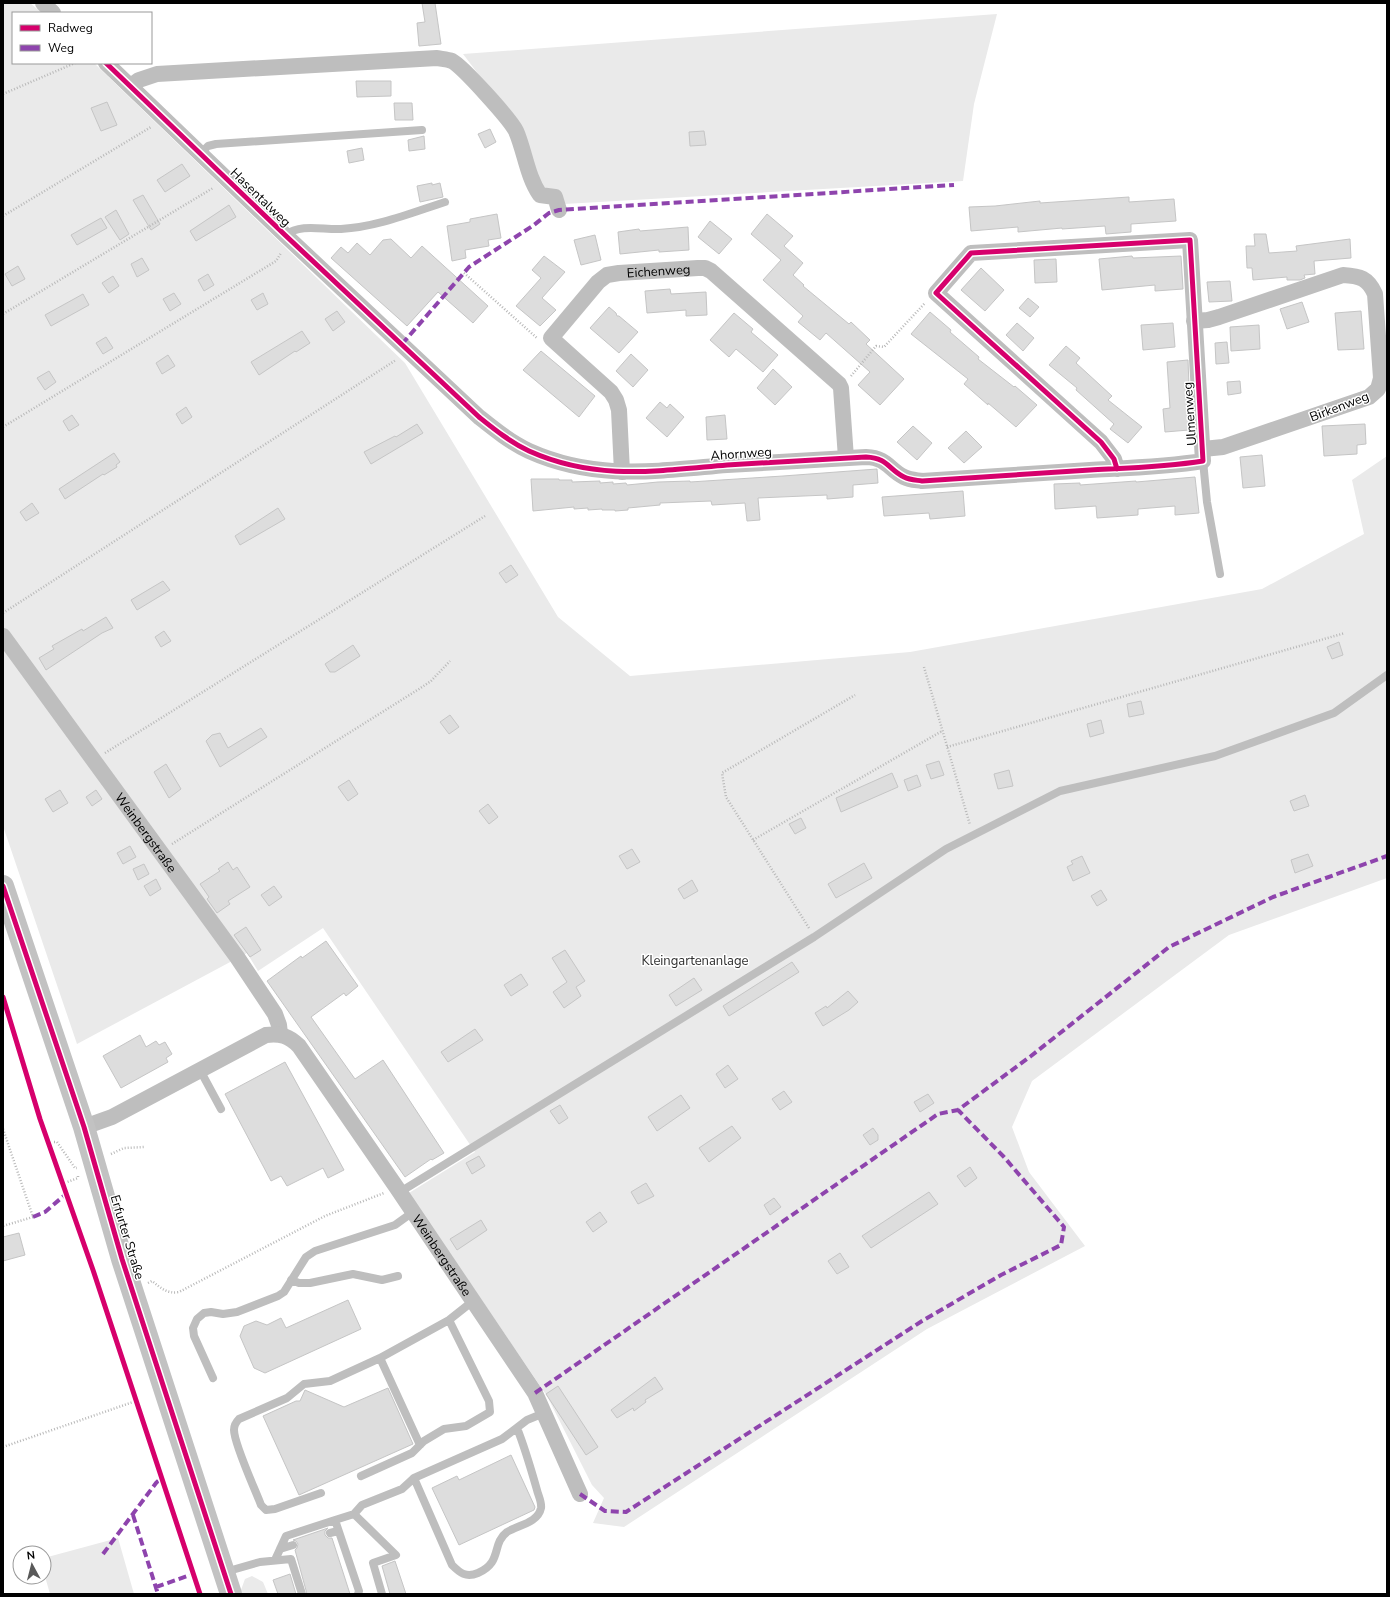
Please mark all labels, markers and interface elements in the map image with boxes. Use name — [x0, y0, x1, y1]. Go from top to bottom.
legend — [12, 12, 152, 64]
text: Radweg — [48, 20, 93, 36]
text: Weg — [48, 40, 74, 56]
street label: Hasentalweg — [226, 164, 295, 231]
street label: Eichenweg — [626, 260, 691, 282]
street label: Ulmenweg — [1179, 381, 1201, 447]
street label: Birkenweg — [1307, 387, 1372, 427]
street label: Ahornweg — [710, 443, 772, 465]
street label: Weinbergstraße — [110, 789, 181, 877]
park label: Kleingartenanlage — [641, 952, 749, 970]
street label: Erfurter Straße — [106, 1193, 148, 1282]
street label: Weinbergstraße — [407, 1211, 475, 1300]
north arrow — [12, 1545, 52, 1585]
text: N — [26, 1548, 36, 1564]

